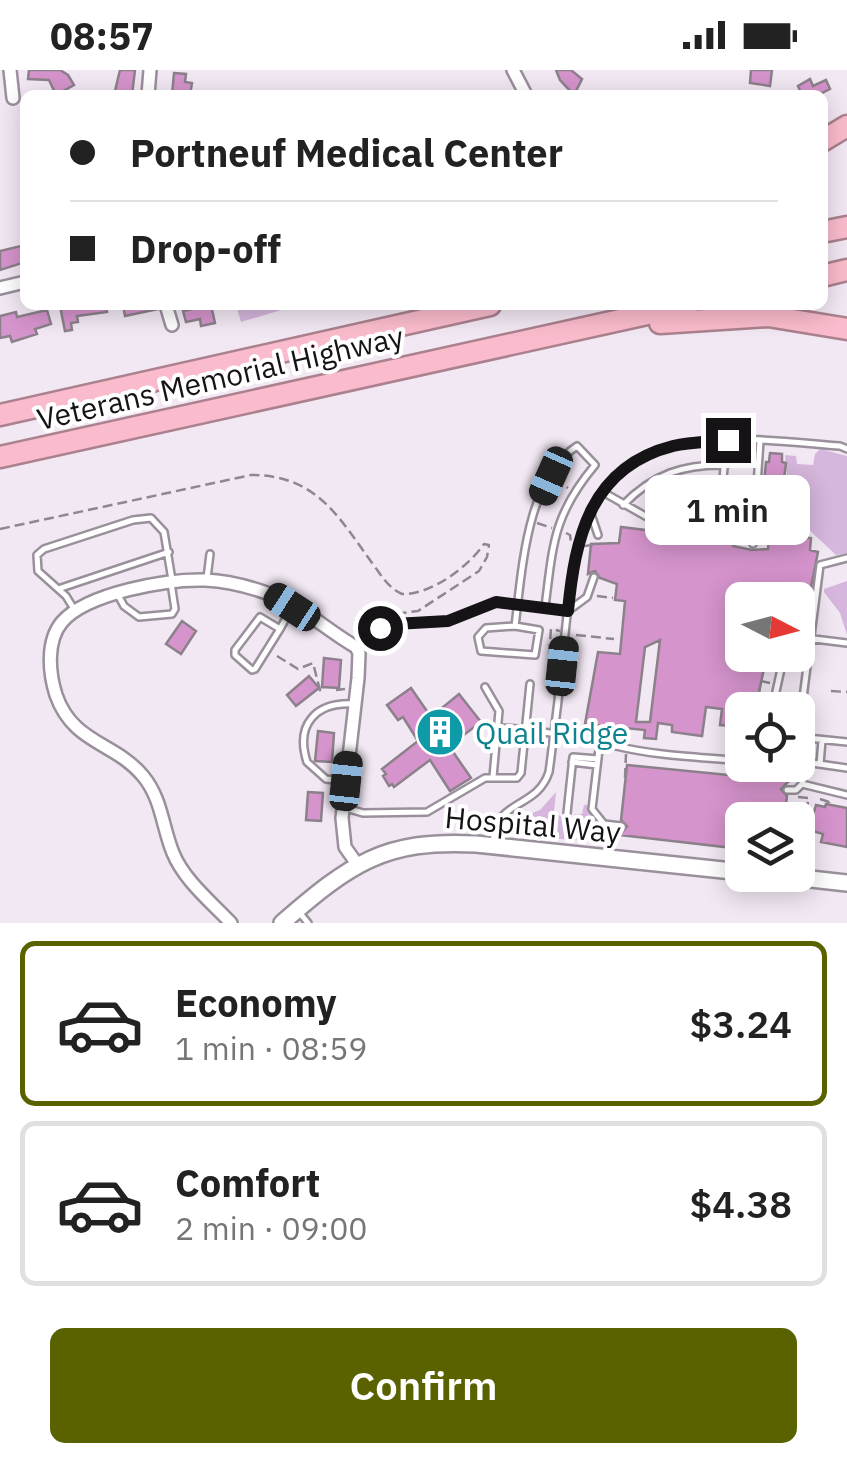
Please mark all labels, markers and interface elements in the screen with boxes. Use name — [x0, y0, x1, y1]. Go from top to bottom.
text: 08:57 — [50, 11, 154, 60]
text: Portneuf Medical Center — [130, 128, 563, 177]
text: Drop-off — [130, 224, 281, 273]
street label: Veterans Memorial Highway — [33, 316, 407, 438]
route end — [706, 418, 751, 463]
car — [525, 442, 577, 510]
callout: 1 min — [646, 475, 810, 545]
text: 1 min — [686, 489, 769, 531]
car — [259, 578, 325, 636]
north arrow — [725, 582, 815, 672]
map controls — [725, 582, 815, 892]
route start — [358, 606, 403, 651]
car — [544, 635, 580, 697]
button: locate — [725, 692, 815, 782]
building icon: Quail Ridge — [414, 706, 466, 758]
place label: Quail Ridge — [475, 713, 628, 752]
car — [328, 750, 364, 812]
street label: Hospital Way — [443, 797, 623, 851]
button: layers — [725, 802, 815, 892]
text: Economy — [175, 978, 337, 1027]
icon: car — [55, 979, 145, 1069]
text: $3.24 — [689, 999, 792, 1048]
text: 1 min · 08:59 — [175, 1027, 368, 1069]
text: Comfort — [175, 1158, 320, 1207]
icon: car — [55, 1159, 145, 1249]
text: $4.38 — [689, 1179, 792, 1228]
text: 2 min · 09:00 — [175, 1207, 368, 1249]
button: Confirm — [50, 1328, 797, 1443]

